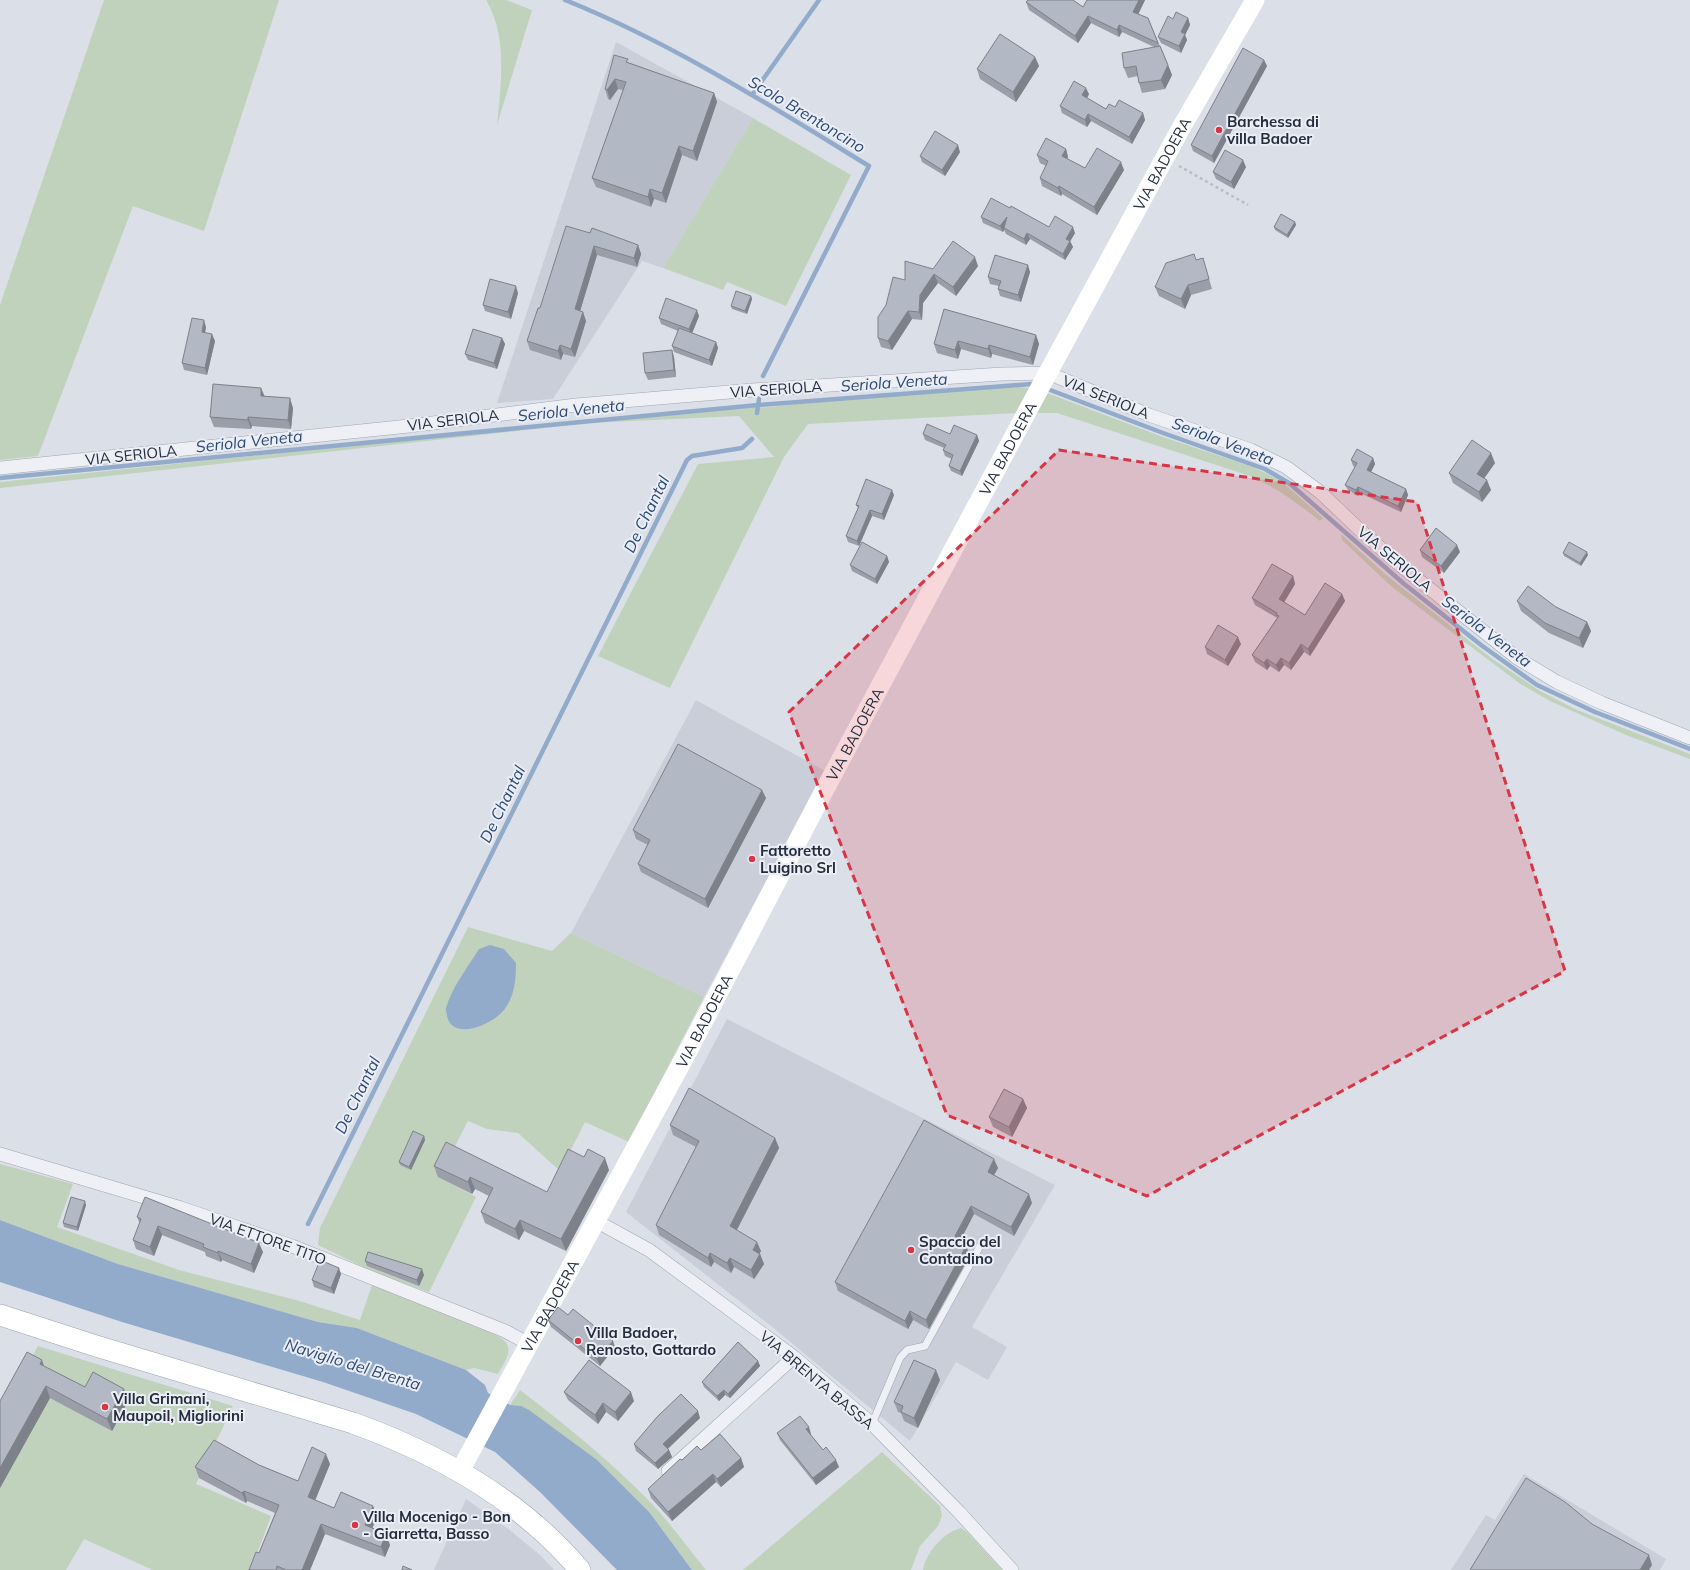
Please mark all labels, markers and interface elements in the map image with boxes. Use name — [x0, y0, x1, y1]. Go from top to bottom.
water label: Scolo Brentoncino — [745, 71, 869, 157]
place label: Barchessa di villa Badoer — [1226, 112, 1319, 148]
street label: VIA BADOERA — [1129, 113, 1195, 213]
marker: Barchessa di villa Badoer — [1214, 125, 1224, 135]
water label: Seriola Veneta — [840, 368, 949, 396]
street label: VIA SERIOLA — [1060, 371, 1152, 423]
street label: VIA SERIOLA — [729, 376, 823, 402]
water label: Seriola Veneta — [517, 394, 626, 426]
street label: VIA BADOERA — [975, 398, 1040, 498]
street label: VIA SERIOLA — [406, 405, 500, 435]
water label: Seriola Veneta — [1169, 412, 1277, 470]
water label: Seriola Veneta — [195, 425, 304, 457]
street label: VIA SERIOLA — [84, 441, 178, 469]
water label: De Chantal — [619, 472, 673, 556]
street label: VIA SERIOLA — [1354, 522, 1436, 596]
water label: Seriola Veneta — [1438, 591, 1536, 671]
street label: VIA BADOERA — [822, 684, 887, 784]
water label: De Chantal — [475, 762, 529, 846]
place label: Fattoretto Luigino Srl — [760, 841, 836, 877]
marker: Fattoretto Luigino Srl — [747, 854, 757, 864]
street label: VIA BADOERA — [671, 971, 736, 1071]
water label: De Chantal — [330, 1053, 384, 1137]
street label: VIA ETTORE TITO — [207, 1209, 329, 1269]
place label: Spaccio del Contadino — [919, 1232, 1001, 1268]
marker: Spaccio del Contadino — [906, 1245, 916, 1255]
street label: VIA BADOERA — [517, 1256, 583, 1356]
place label: Villa Badoer, Renosto, Gottardo — [585, 1323, 716, 1359]
street label: VIA BRENTA BASSA — [756, 1327, 878, 1433]
water label: Naviglio del Brenta — [283, 1334, 423, 1394]
marker: Villa Badoer, Renosto, Gottardo — [573, 1336, 583, 1346]
place label: Villa Grimani, Maupoil, Migliorini — [112, 1389, 244, 1425]
marker: Villa Grimani, Maupoil, Migliorini — [100, 1402, 110, 1412]
place label: Villa Mocenigo - Bon - Giarretta, Basso — [362, 1507, 511, 1543]
marker: Villa Mocenigo - Bon - Giarretta, Basso — [350, 1520, 360, 1530]

